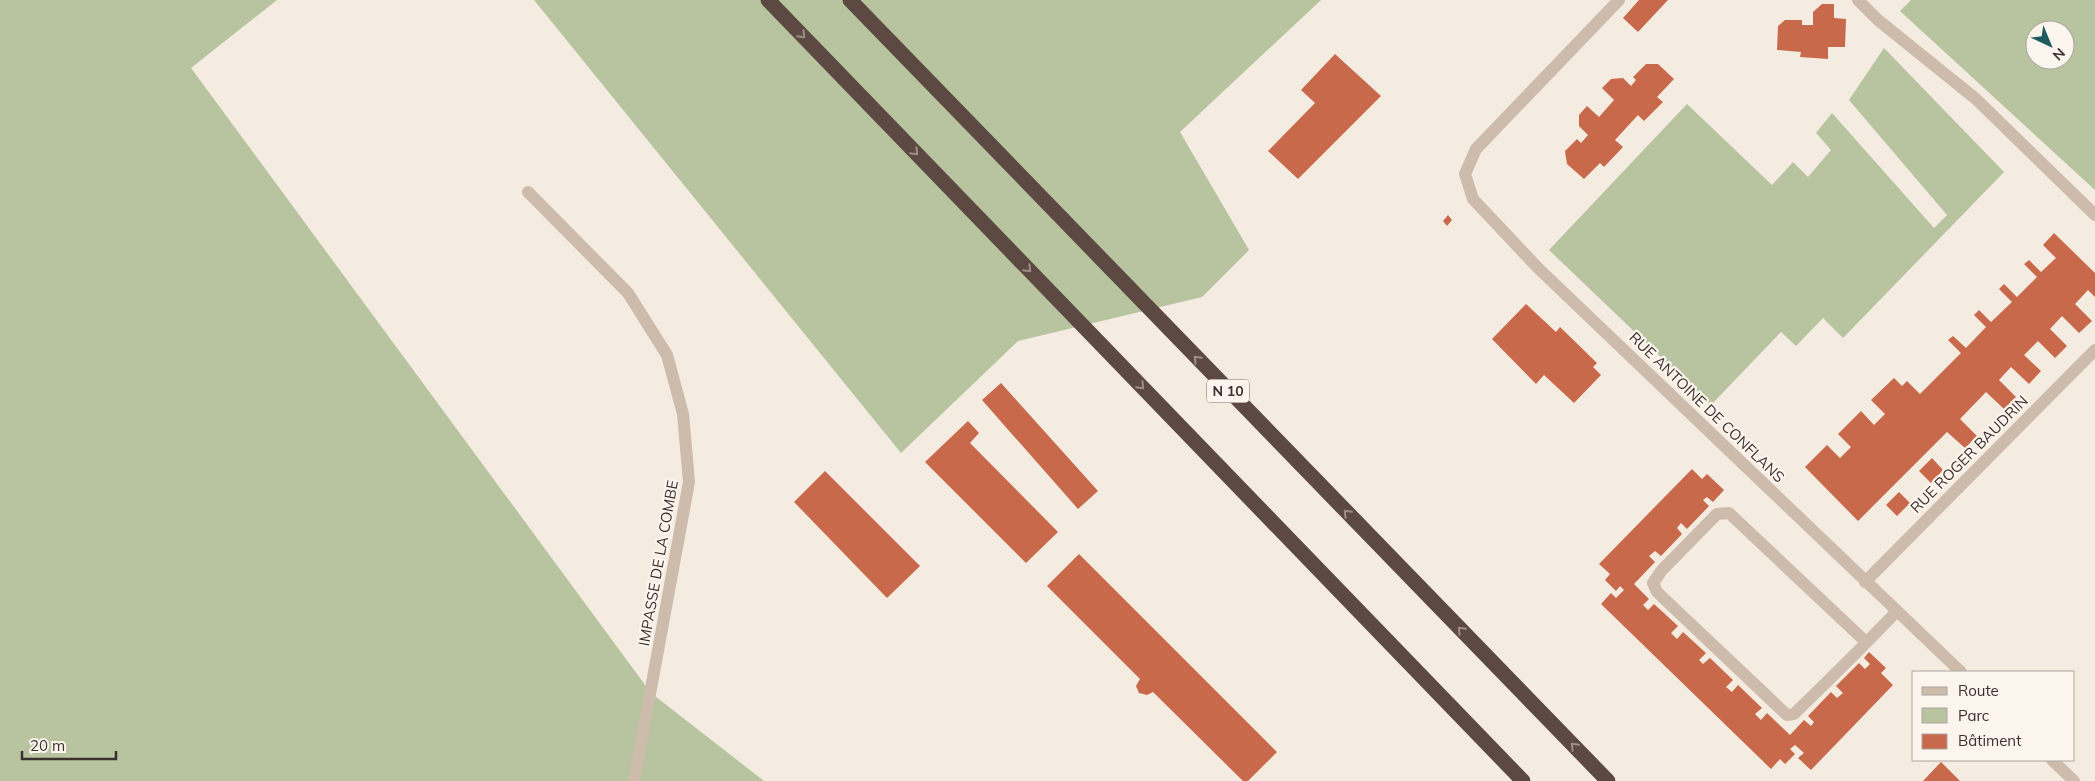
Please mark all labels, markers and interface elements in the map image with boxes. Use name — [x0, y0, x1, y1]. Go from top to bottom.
north arrow — [2025, 20, 2075, 70]
one-way arrow — [796, 29, 805, 38]
text: N — [2049, 44, 2069, 64]
one-way arrow — [909, 146, 918, 155]
one-way arrow — [1022, 263, 1031, 272]
street label: RUE ANTOINE DE CONFLANS — [1625, 328, 1789, 486]
one-way arrow — [1194, 356, 1203, 365]
one-way arrow — [1135, 380, 1144, 389]
road number: N 10 — [1207, 380, 1249, 402]
street label: RUE ROGER BAUDRIN — [1906, 391, 2032, 517]
street label: IMPASSE DE LA COMBE — [634, 478, 682, 647]
one-way arrow — [1344, 510, 1353, 519]
one-way arrow — [1458, 626, 1467, 635]
legend — [1912, 671, 2075, 761]
text: Route — [1958, 681, 1999, 700]
text: Parc — [1958, 706, 1989, 725]
scale bar — [22, 728, 116, 760]
text: Bâtiment — [1958, 731, 2021, 750]
text: 20 m — [30, 736, 65, 755]
one-way arrow — [1571, 743, 1580, 752]

